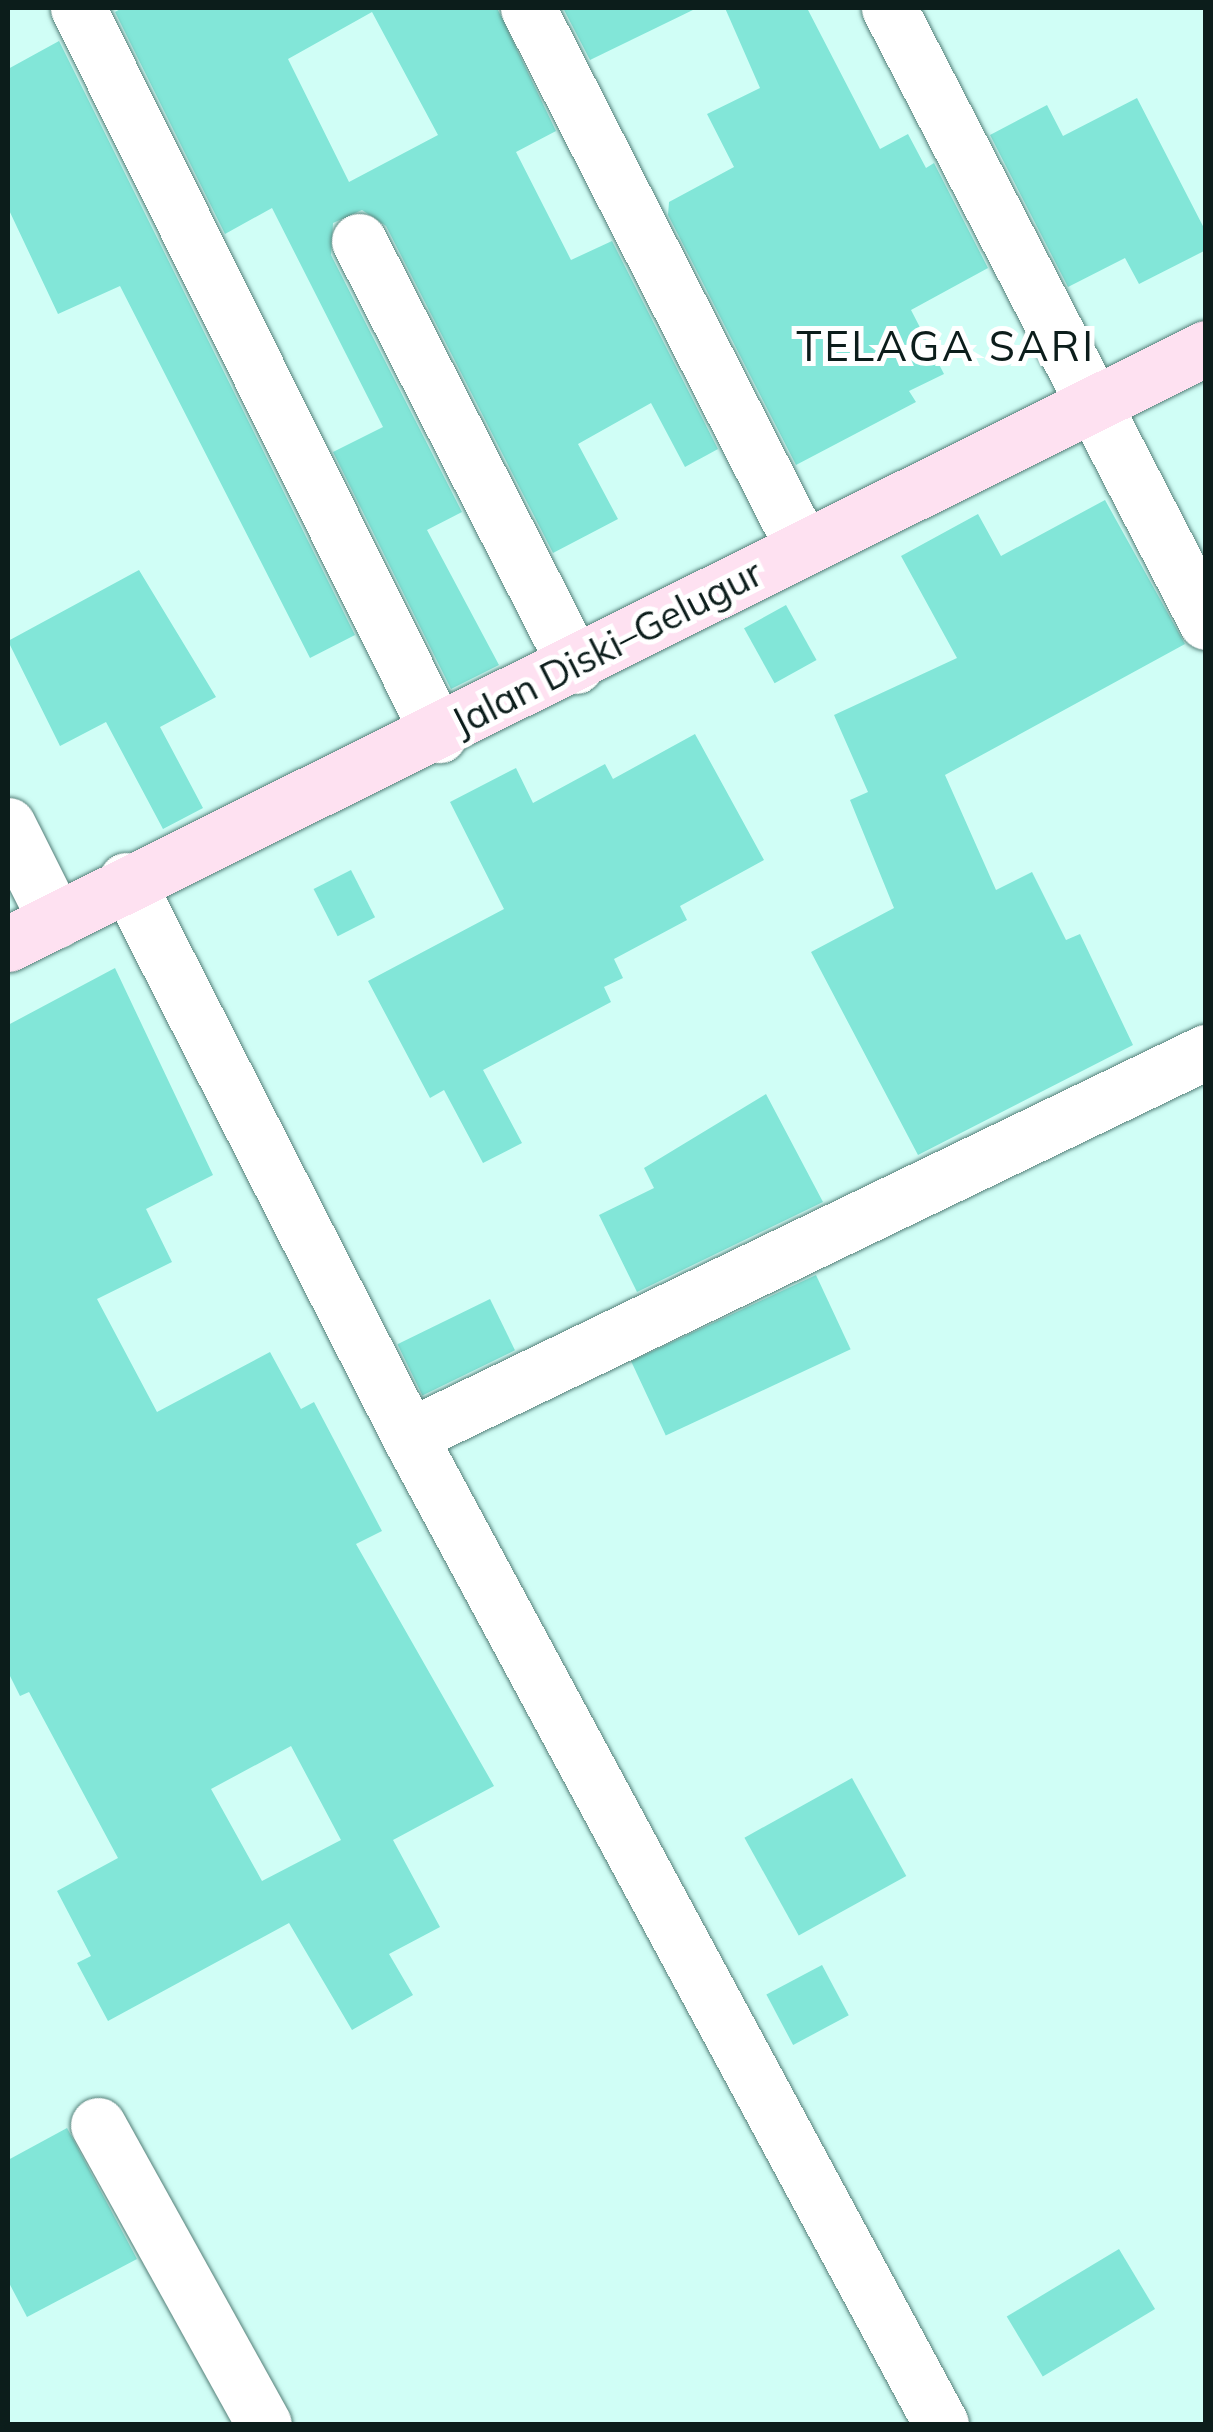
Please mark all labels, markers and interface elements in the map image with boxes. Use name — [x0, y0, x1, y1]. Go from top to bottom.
district label: TELAGA SARI — [796, 321, 1096, 371]
street label: Jalan Diski–Gelugur — [445, 550, 769, 746]

